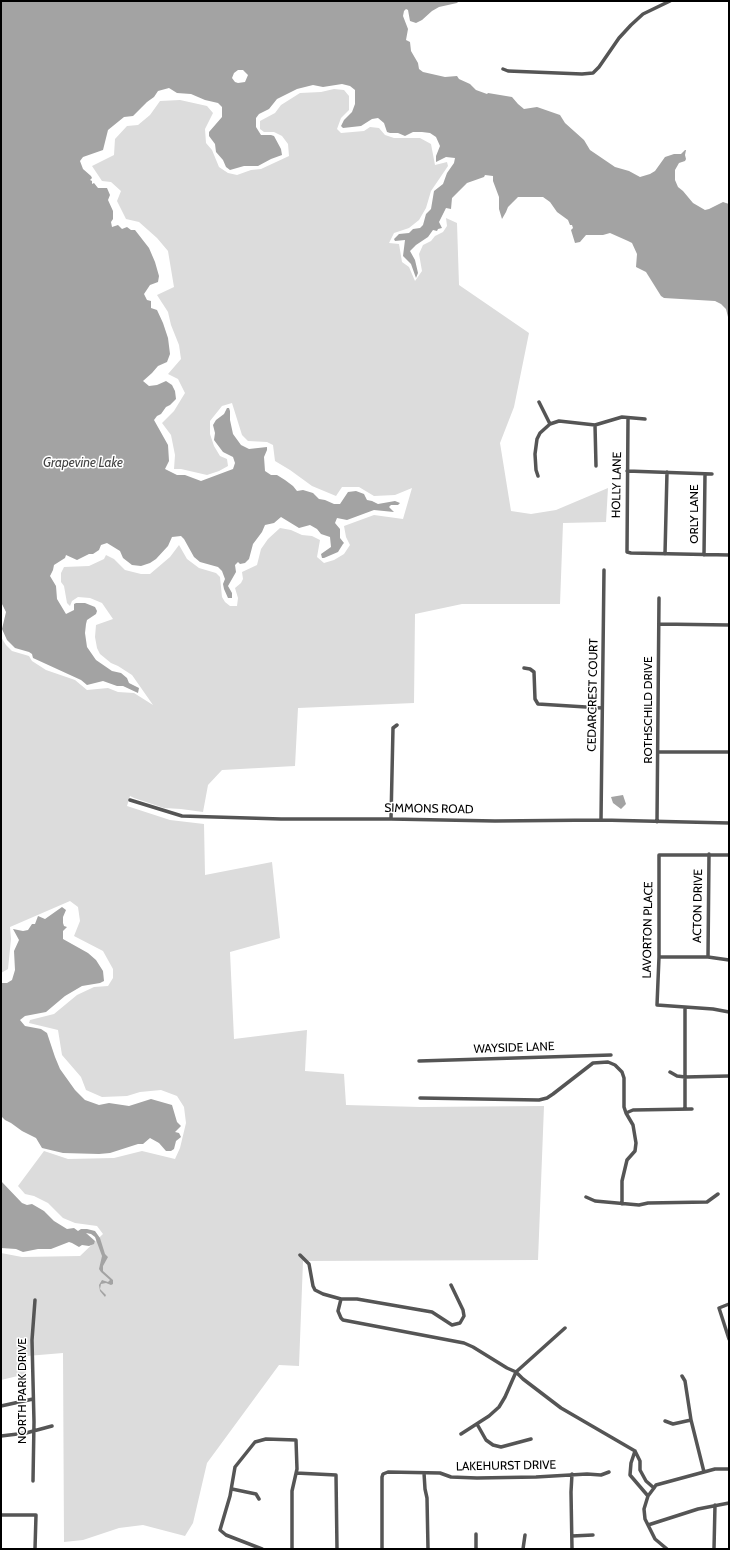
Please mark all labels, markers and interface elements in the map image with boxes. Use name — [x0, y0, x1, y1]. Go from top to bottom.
street label: HOLLY LANE — [609, 452, 625, 518]
water label: Grapevine Lake — [43, 455, 123, 471]
street label: ORLY LANE — [687, 484, 701, 544]
street label: CEDARCREST COURT — [585, 638, 601, 752]
street label: ROTHSCHILD DRIVE — [641, 656, 655, 764]
street label: SIMMONS ROAD — [384, 801, 474, 817]
street label: ACTON DRIVE — [690, 869, 706, 943]
street label: LAVORTON PLACE — [640, 881, 656, 979]
street label: WAYSIDE LANE — [473, 1039, 555, 1057]
street label: NORTH PARK DRIVE — [15, 1338, 29, 1444]
street label: LAKEHURST DRIVE — [456, 1458, 556, 1474]

